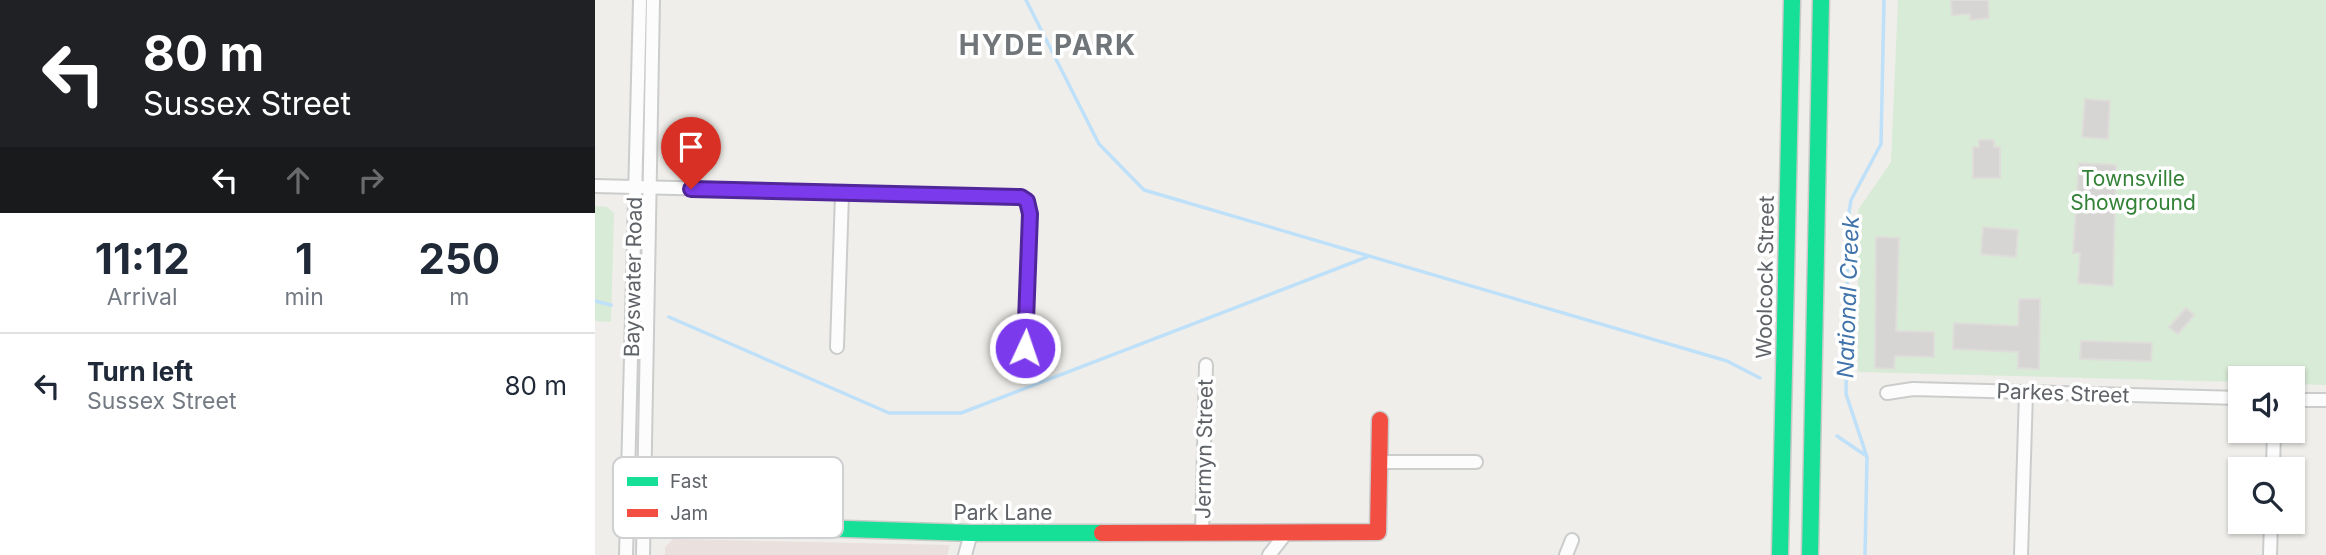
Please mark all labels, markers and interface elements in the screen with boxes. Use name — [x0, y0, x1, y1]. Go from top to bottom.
text: 80 m — [143, 24, 264, 83]
icon: left — [28, 28, 119, 119]
district label: HYDE PARK — [959, 28, 1137, 62]
text: Sussex Street — [143, 84, 351, 123]
pin — [661, 117, 721, 189]
icon: arrive — [672, 128, 710, 166]
icon: left — [206, 161, 244, 199]
icon: ahead — [279, 161, 317, 199]
icon: right — [352, 161, 390, 199]
park label: Townsville Showground — [2070, 166, 2196, 215]
street label: Woolcock Street — [1751, 195, 1779, 359]
street label: Bayswater Road — [619, 197, 647, 357]
water label: National Creek — [1831, 215, 1865, 379]
text: 11:12 — [95, 233, 190, 284]
text: 1 — [295, 233, 313, 284]
text: 250 — [419, 233, 500, 284]
text: Arrival — [107, 283, 178, 311]
text: min — [284, 283, 324, 311]
text: m — [449, 283, 469, 311]
position arrow — [988, 311, 1062, 385]
text: Turn left — [87, 356, 193, 387]
map controls — [2228, 366, 2305, 534]
button: sound — [2228, 366, 2305, 443]
icon: left — [28, 367, 66, 405]
text: 80 m — [504, 370, 567, 401]
street label: Parkes Street — [1996, 378, 2130, 408]
street label: Jermyn Street — [1190, 379, 1218, 519]
text: Sussex Street — [87, 387, 236, 415]
legend — [613, 457, 843, 538]
button: search — [2228, 457, 2305, 534]
text: Fast — [670, 470, 708, 493]
street label: Park Lane — [953, 500, 1053, 525]
text: Jam — [670, 502, 708, 525]

